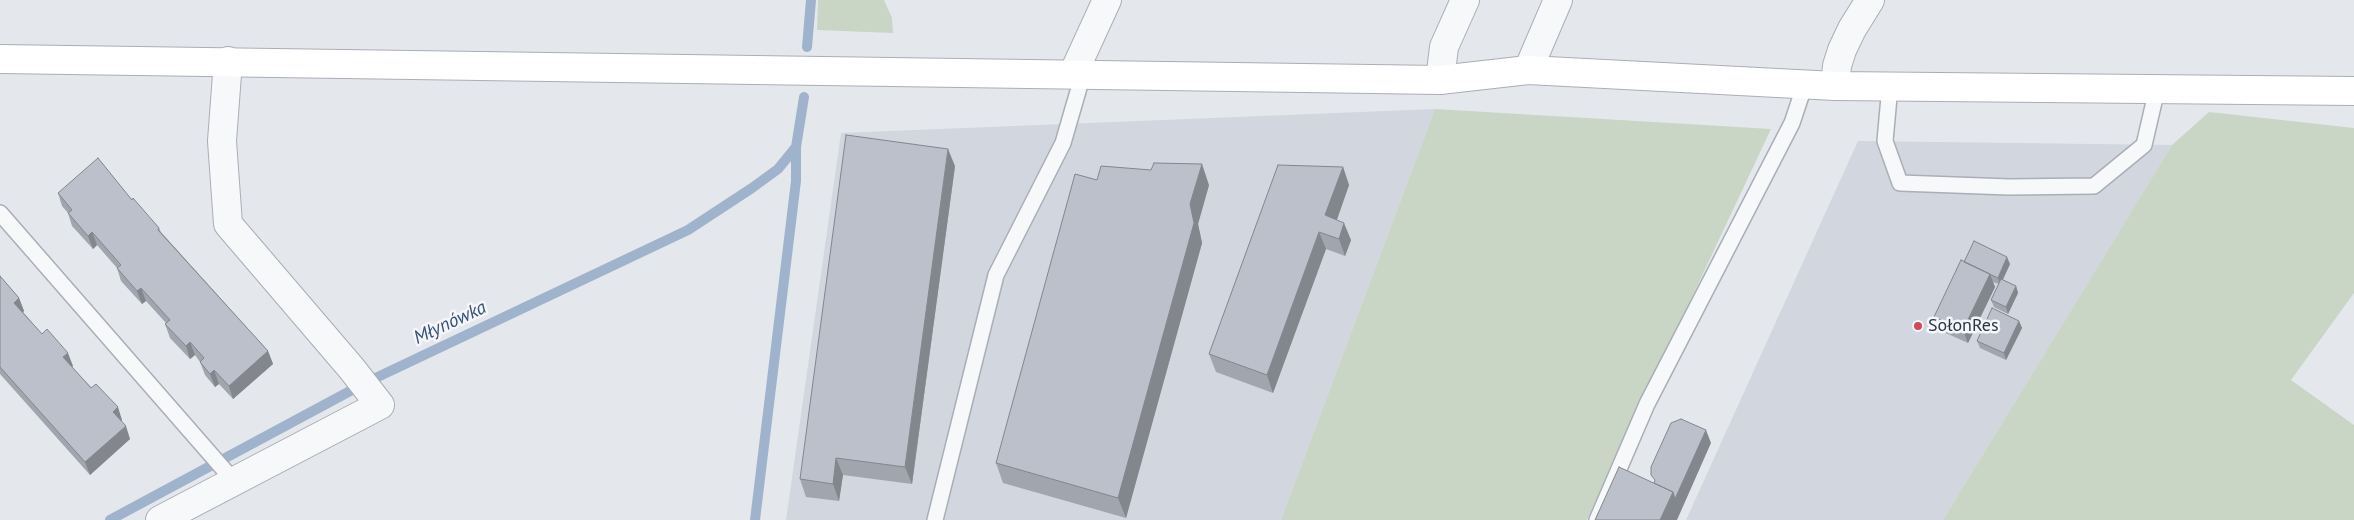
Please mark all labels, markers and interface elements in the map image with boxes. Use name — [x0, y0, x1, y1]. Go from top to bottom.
water label: Młynówka — [410, 296, 490, 350]
place label: SołonRes — [1928, 315, 1999, 337]
marker: SołonRes — [1912, 320, 1924, 332]

